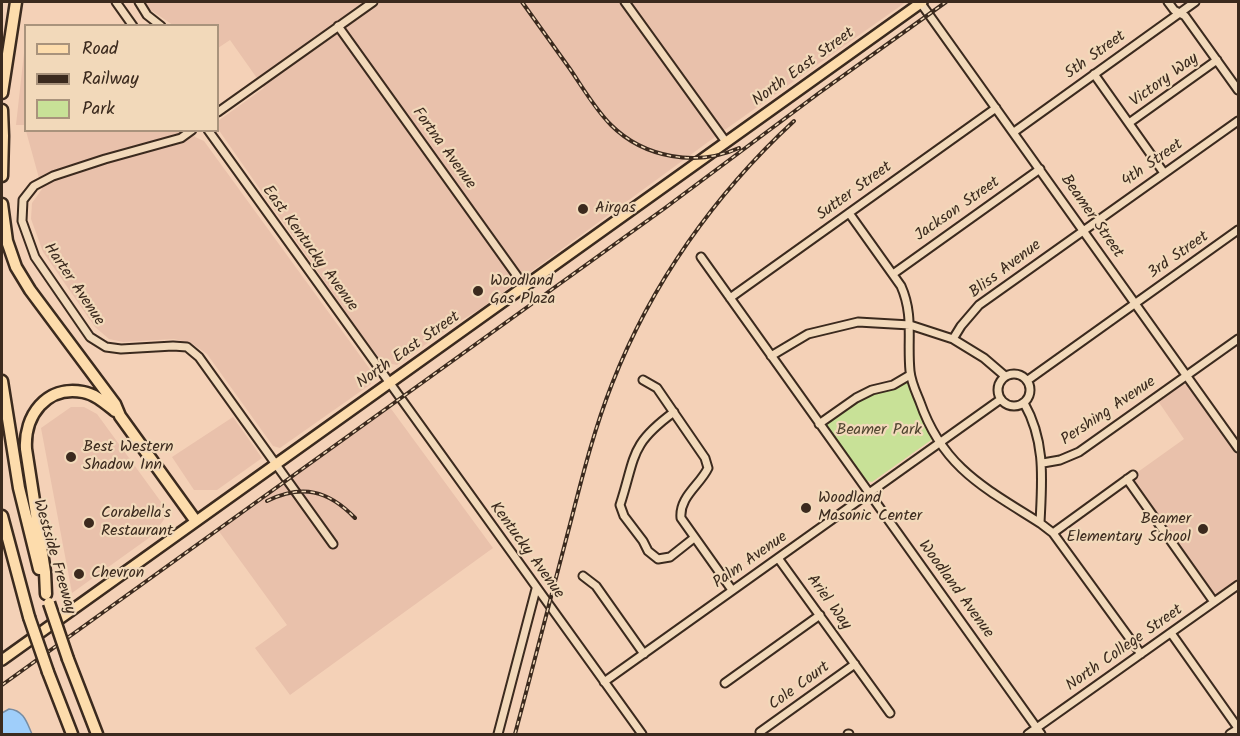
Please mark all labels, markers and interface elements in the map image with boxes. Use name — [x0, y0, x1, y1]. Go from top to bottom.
legend — [24, 24, 219, 132]
street label: North East Street — [749, 25, 859, 111]
street label: 5th Street — [1062, 28, 1130, 84]
text: Road — [82, 35, 118, 64]
street label: Victory Way — [1127, 50, 1203, 112]
text: Railway — [82, 65, 139, 94]
text: Park — [82, 95, 115, 124]
street label: Fortna Avenue — [407, 104, 479, 194]
street label: 4th Street — [1119, 136, 1187, 192]
street label: Sutter Street — [814, 158, 896, 226]
street label: Beamer Street — [1055, 172, 1127, 262]
street label: Jackson Street — [912, 174, 1004, 246]
street label: East Kentucky Avenue — [257, 182, 361, 316]
place label: Airgas — [595, 199, 636, 219]
marker: Airgas — [576, 202, 590, 216]
street label: 3rd Street — [1145, 228, 1213, 284]
street label: Bliss Avenue — [966, 237, 1046, 303]
street label: Harter Avenue — [38, 240, 108, 330]
place label: Woodland Gas Plaza — [490, 272, 555, 310]
marker: Woodland Gas Plaza — [471, 284, 485, 298]
street label: North East Street — [354, 308, 464, 394]
street label: Pershing Avenue — [1058, 373, 1160, 451]
park label: Beamer Park — [836, 421, 922, 441]
place label: Best Western Shadow Inn — [83, 438, 174, 476]
marker: Best Western Shadow Inn — [64, 450, 78, 464]
place label: Woodland Masonic Center — [818, 489, 922, 527]
street label: Westside Freeway — [27, 497, 79, 617]
street label: Kentucky Avenue — [485, 499, 567, 603]
marker: Woodland Masonic Center — [799, 501, 813, 515]
place label: Corabella's Restaurant — [101, 504, 173, 542]
place label: Beamer Elementary School — [1067, 510, 1191, 548]
marker: Corabella's Restaurant — [82, 516, 96, 530]
marker: Beamer Elementary School — [1196, 522, 1210, 536]
street label: Palm Avenue — [710, 528, 792, 594]
street label: Woodland Avenue — [913, 537, 997, 643]
place label: Chevron — [91, 564, 144, 584]
marker: Chevron — [72, 567, 86, 581]
street label: Ariel Way — [801, 572, 855, 634]
street label: North College Street — [1063, 601, 1187, 697]
street label: Cole Court — [766, 659, 834, 715]

